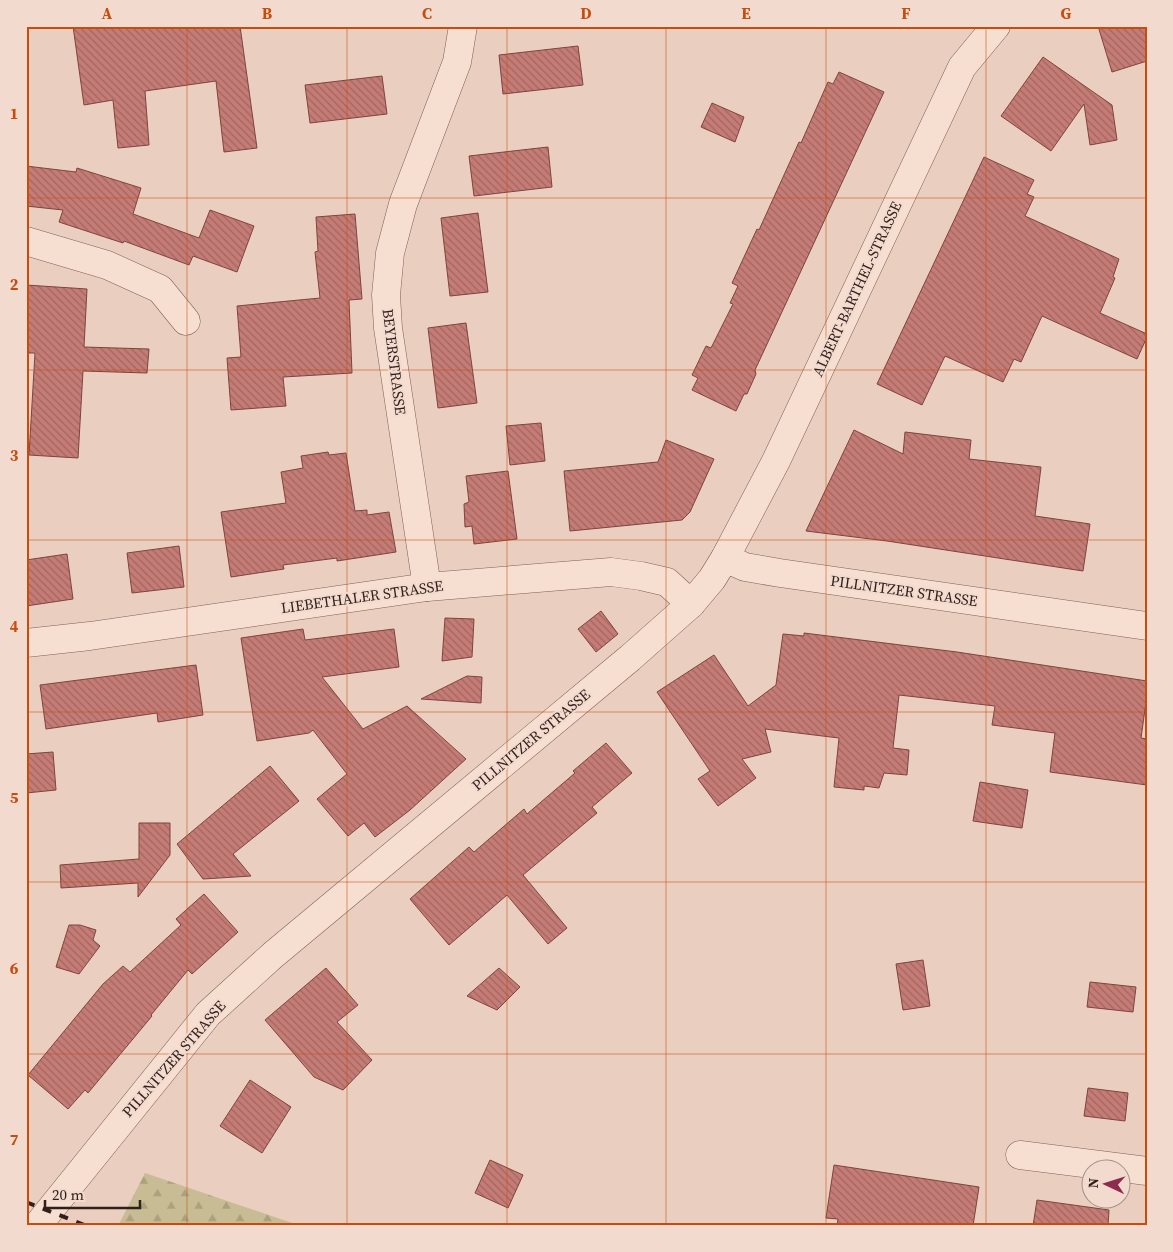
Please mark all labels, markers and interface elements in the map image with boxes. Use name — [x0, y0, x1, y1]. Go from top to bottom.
text: A — [102, 2, 113, 24]
text: B — [262, 2, 273, 24]
text: C — [422, 2, 432, 24]
text: D — [580, 2, 592, 24]
text: E — [741, 2, 751, 24]
text: F — [901, 2, 911, 24]
text: G — [1061, 2, 1072, 24]
text: 1 — [10, 102, 18, 124]
street label: ALBERT-BARTHEL-STRASSE — [807, 198, 906, 380]
text: 2 — [10, 273, 19, 295]
street label: BEYERSTRASSE — [378, 308, 411, 416]
text: 3 — [10, 444, 19, 466]
street label: PILLNITZER STRASSE — [829, 570, 979, 611]
street label: LIEBETHALER STRASSE — [279, 575, 444, 618]
text: 4 — [10, 615, 19, 637]
street label: PILLNITZER STRASSE — [467, 684, 594, 795]
text: 5 — [10, 786, 19, 808]
text: 6 — [10, 957, 19, 979]
street label: PILLNITZER STRASSE — [117, 996, 230, 1122]
text: 7 — [10, 1128, 19, 1150]
north arrow — [1080, 1160, 1130, 1210]
scale bar — [45, 1177, 140, 1209]
text: N — [1083, 1177, 1103, 1189]
text: 20 m — [52, 1184, 84, 1205]

